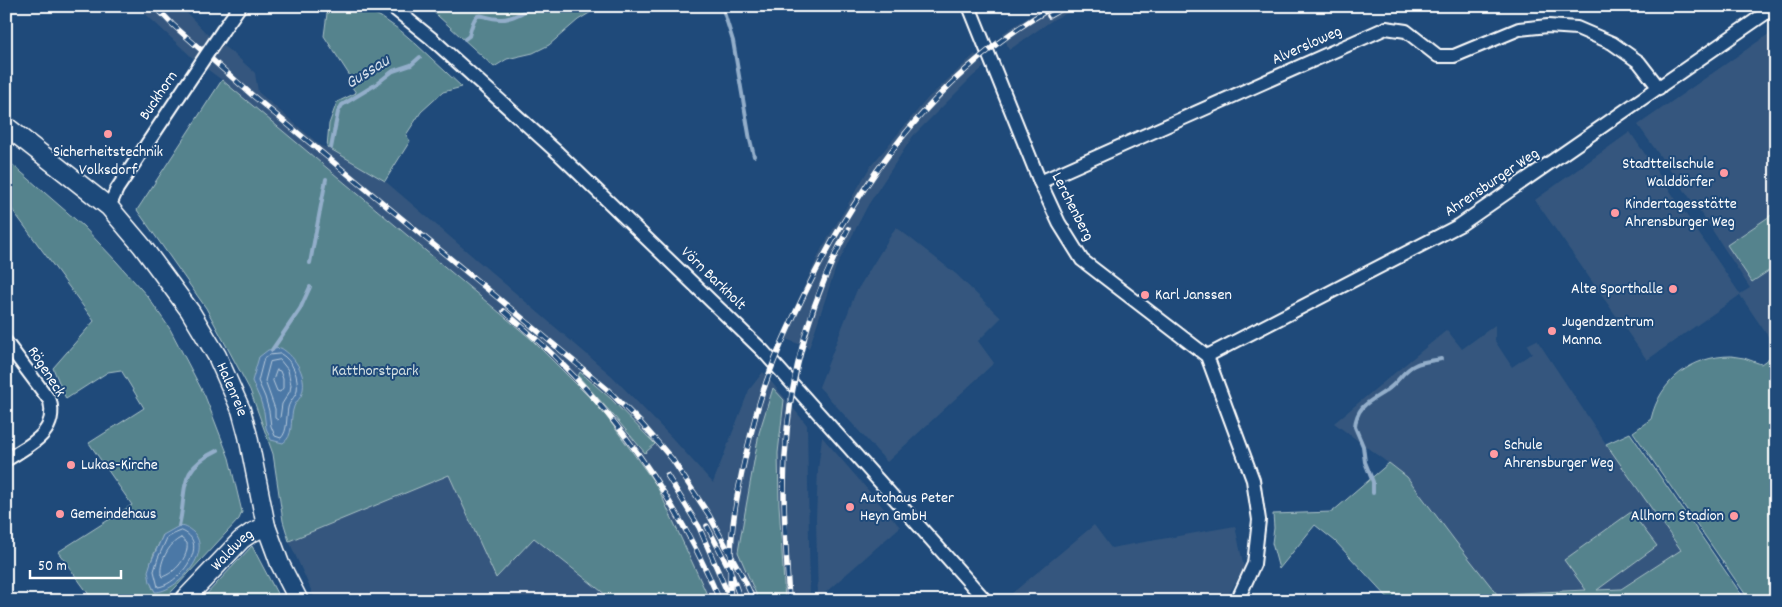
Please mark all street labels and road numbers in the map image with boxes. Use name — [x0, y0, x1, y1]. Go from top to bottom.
street label: Alversloweg — [1268, 20, 1346, 72]
street label: Buckhorn — [134, 67, 184, 125]
street label: Ahrensburger Weg — [1440, 143, 1544, 223]
street label: Lerchenberg — [1045, 169, 1099, 245]
street label: Vörn Barkholt — [675, 242, 751, 316]
street label: Rögeneck — [21, 342, 71, 402]
street label: Halenreie — [210, 359, 254, 419]
street label: Waldweg — [206, 523, 258, 576]

